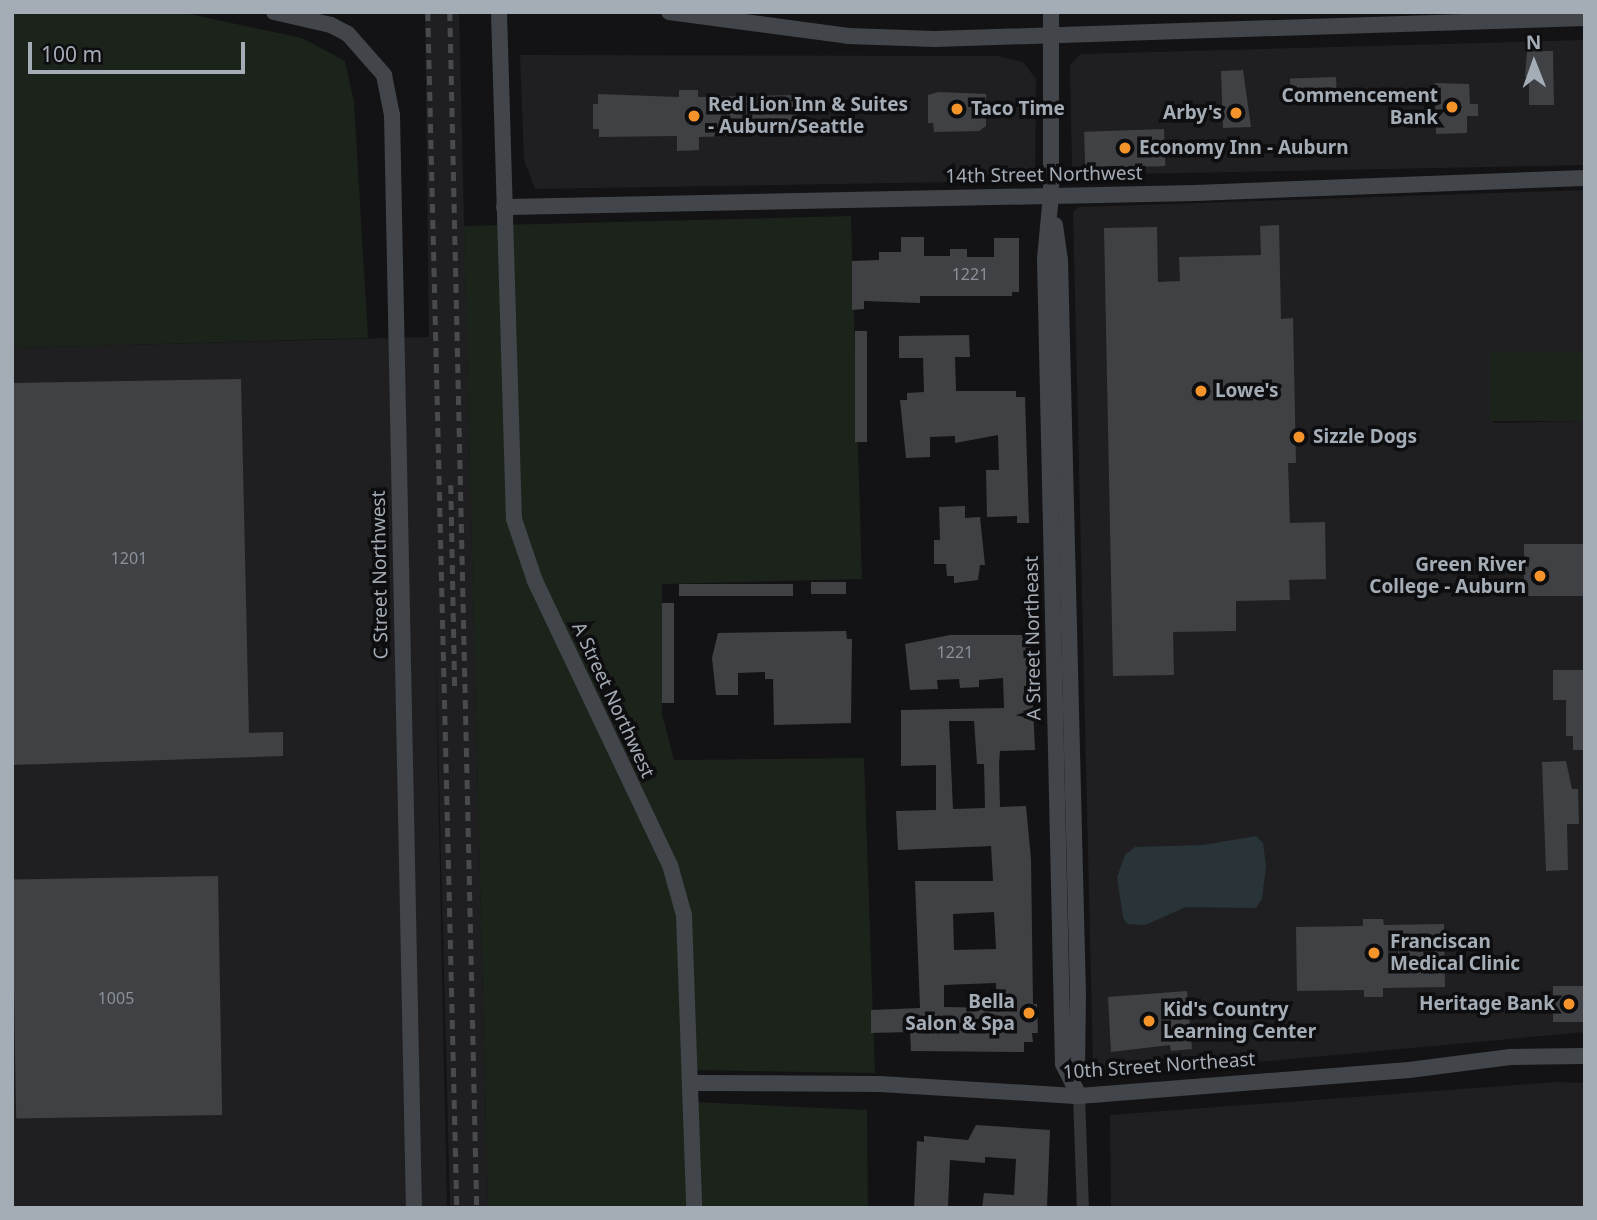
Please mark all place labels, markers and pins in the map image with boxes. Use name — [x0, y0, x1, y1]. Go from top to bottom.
place label: Commencement Bank — [1282, 85, 1438, 129]
place label: Red Lion Inn & Suites - Auburn/Seattle — [708, 94, 908, 138]
place label: Taco Time — [971, 98, 1065, 120]
marker: Commencement Bank — [1444, 99, 1460, 115]
marker: Taco Time — [949, 101, 965, 117]
place label: Arby's — [1163, 102, 1222, 124]
marker: Arby's — [1228, 105, 1244, 121]
marker: Red Lion Inn & Suites - Auburn/Seattle — [686, 108, 702, 124]
place label: Economy Inn - Auburn — [1139, 137, 1349, 159]
marker: Economy Inn - Auburn — [1117, 140, 1133, 156]
place label: Lowe's — [1215, 380, 1279, 402]
marker: Lowe's — [1193, 383, 1209, 399]
place label: Sizzle Dogs — [1313, 426, 1417, 448]
marker: Sizzle Dogs — [1291, 429, 1307, 445]
place label: Green River College - Auburn — [1369, 554, 1526, 598]
marker: Green River College - Auburn — [1532, 568, 1548, 584]
place label: Franciscan Medical Clinic — [1390, 931, 1520, 975]
marker: Franciscan Medical Clinic — [1364, 943, 1384, 963]
place label: Bella Salon & Spa — [905, 991, 1015, 1035]
place label: Heritage Bank — [1419, 993, 1555, 1015]
marker: Heritage Bank — [1561, 996, 1577, 1012]
place label: Kid's Country Learning Center — [1163, 999, 1316, 1043]
marker: Bella Salon & Spa — [1021, 1005, 1037, 1021]
marker: Kid's Country Learning Center — [1141, 1013, 1157, 1029]

